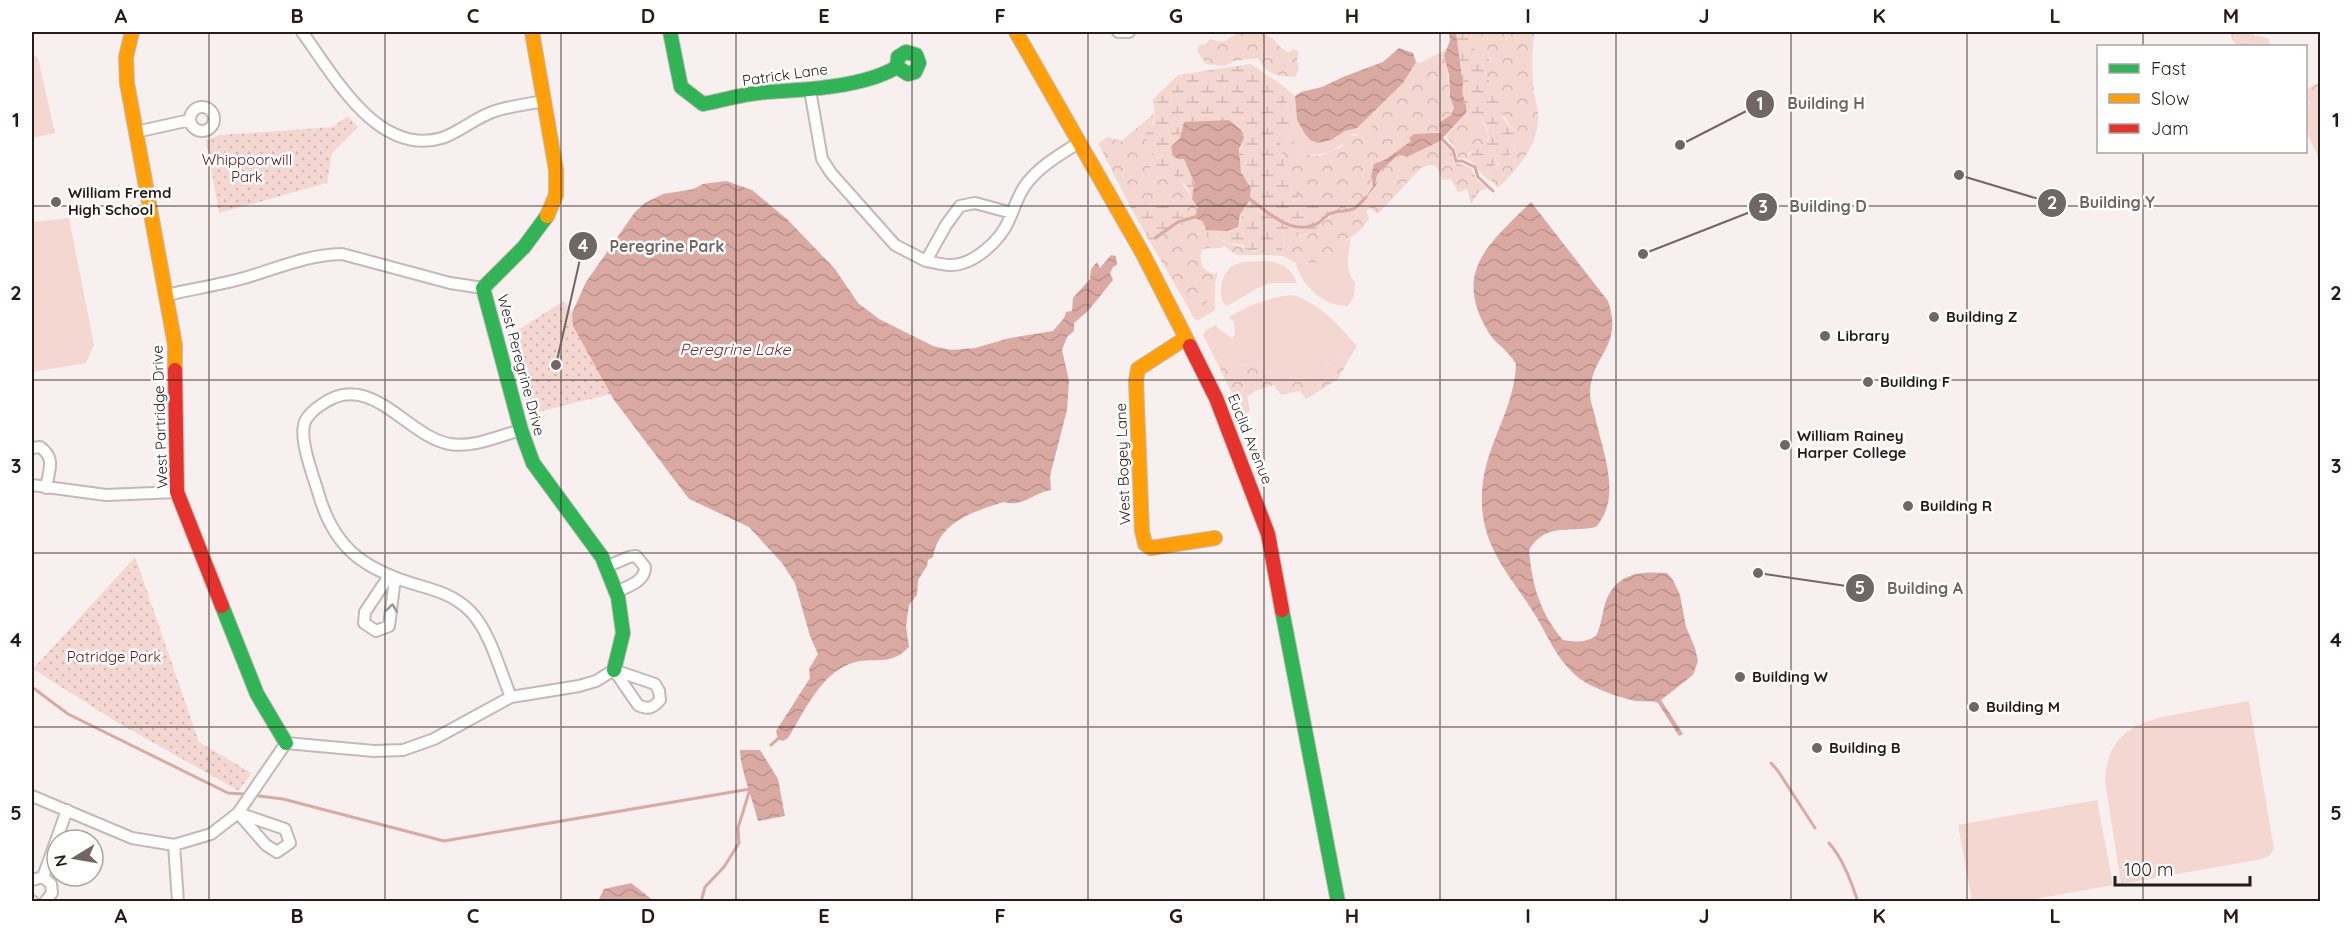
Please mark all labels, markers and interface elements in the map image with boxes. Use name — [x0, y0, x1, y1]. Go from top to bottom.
text: A — [115, 3, 128, 28]
text: B — [290, 3, 304, 28]
text: C — [467, 3, 480, 28]
text: D — [641, 3, 655, 28]
text: E — [818, 3, 830, 28]
text: F — [994, 3, 1006, 28]
text: G — [1169, 3, 1183, 28]
text: H — [1345, 3, 1359, 28]
text: I — [1525, 3, 1531, 28]
text: J — [1698, 3, 1710, 28]
text: K — [1872, 3, 1886, 28]
text: L — [2049, 3, 2061, 28]
text: M — [2223, 3, 2239, 28]
legend — [2097, 45, 2307, 153]
text: Fast — [2151, 57, 2186, 80]
street label: Patrick Lane — [741, 59, 829, 90]
callout: Building H — [1745, 87, 1877, 121]
text: Slow — [2151, 87, 2189, 110]
text: 1 — [1756, 92, 1764, 115]
text: Building H — [1787, 93, 1865, 113]
text: 1 — [12, 107, 20, 132]
text: 1 — [2332, 107, 2340, 132]
text: Jam — [2151, 117, 2189, 140]
park label: Whippoorwill Park — [202, 150, 292, 186]
place label: William Fremd High School — [68, 183, 171, 219]
callout: Building Y — [2037, 186, 2166, 220]
callout: Building D — [1748, 190, 1879, 224]
text: 2 — [2047, 191, 2057, 214]
text: Building Y — [2079, 192, 2155, 212]
marker: William Fremd High School — [49, 195, 63, 209]
text: 3 — [1758, 195, 1768, 218]
text: Building D — [1789, 196, 1867, 216]
callout: Peregrine Park — [568, 229, 737, 263]
text: 4 — [578, 234, 589, 257]
text: Peregrine Park — [610, 236, 724, 256]
text: 2 — [10, 280, 22, 305]
text: 2 — [2330, 280, 2342, 305]
street label: West Peregrine Drive — [493, 292, 550, 438]
place label: Building Z — [1946, 307, 2018, 326]
marker: Building Z — [1927, 310, 1941, 324]
place label: Library — [1837, 326, 1889, 345]
marker: Library — [1818, 329, 1832, 343]
water label: Peregrine Lake — [680, 339, 791, 359]
street label: West Partridge Drive — [148, 345, 172, 489]
place label: Building F — [1880, 372, 1950, 391]
marker: Building F — [1861, 375, 1875, 389]
street label: Euclid Avenue — [1224, 391, 1277, 487]
street label: West Bogey Lane — [1111, 403, 1134, 525]
place label: William Rainey Harper College — [1797, 426, 1906, 462]
marker: William Rainey Harper College — [1778, 438, 1792, 452]
text: 3 — [11, 453, 21, 478]
text: 3 — [2331, 453, 2341, 478]
place label: Building R — [1920, 496, 1992, 515]
marker: Building R — [1901, 499, 1915, 513]
callout: Building A — [1845, 571, 1975, 605]
text: 5 — [1855, 576, 1865, 599]
text: Building A — [1887, 578, 1964, 598]
one-way arrow — [385, 603, 398, 613]
text: 4 — [10, 627, 22, 652]
text: 4 — [2330, 627, 2342, 652]
park label: Patridge Park — [67, 647, 161, 666]
place label: Building W — [1752, 667, 1828, 686]
marker: Building W — [1733, 670, 1747, 684]
place label: Building M — [1986, 697, 2060, 716]
marker: Building M — [1967, 700, 1981, 714]
place label: Building B — [1829, 738, 1901, 757]
marker: Building B — [1810, 741, 1824, 755]
text: 5 — [10, 800, 22, 825]
text: 5 — [2330, 800, 2342, 825]
north arrow — [45, 828, 105, 888]
scale bar — [2115, 849, 2250, 887]
text: N — [49, 853, 71, 869]
text: 100 m — [2124, 858, 2173, 881]
text: A — [115, 903, 128, 928]
text: B — [290, 903, 304, 928]
text: C — [467, 903, 480, 928]
text: D — [641, 903, 655, 928]
text: E — [818, 903, 830, 928]
text: F — [994, 903, 1006, 928]
text: G — [1169, 903, 1183, 928]
text: H — [1345, 903, 1359, 928]
text: I — [1525, 903, 1531, 928]
text: J — [1698, 903, 1710, 928]
text: K — [1872, 903, 1886, 928]
text: L — [2049, 903, 2061, 928]
text: M — [2223, 903, 2239, 928]

